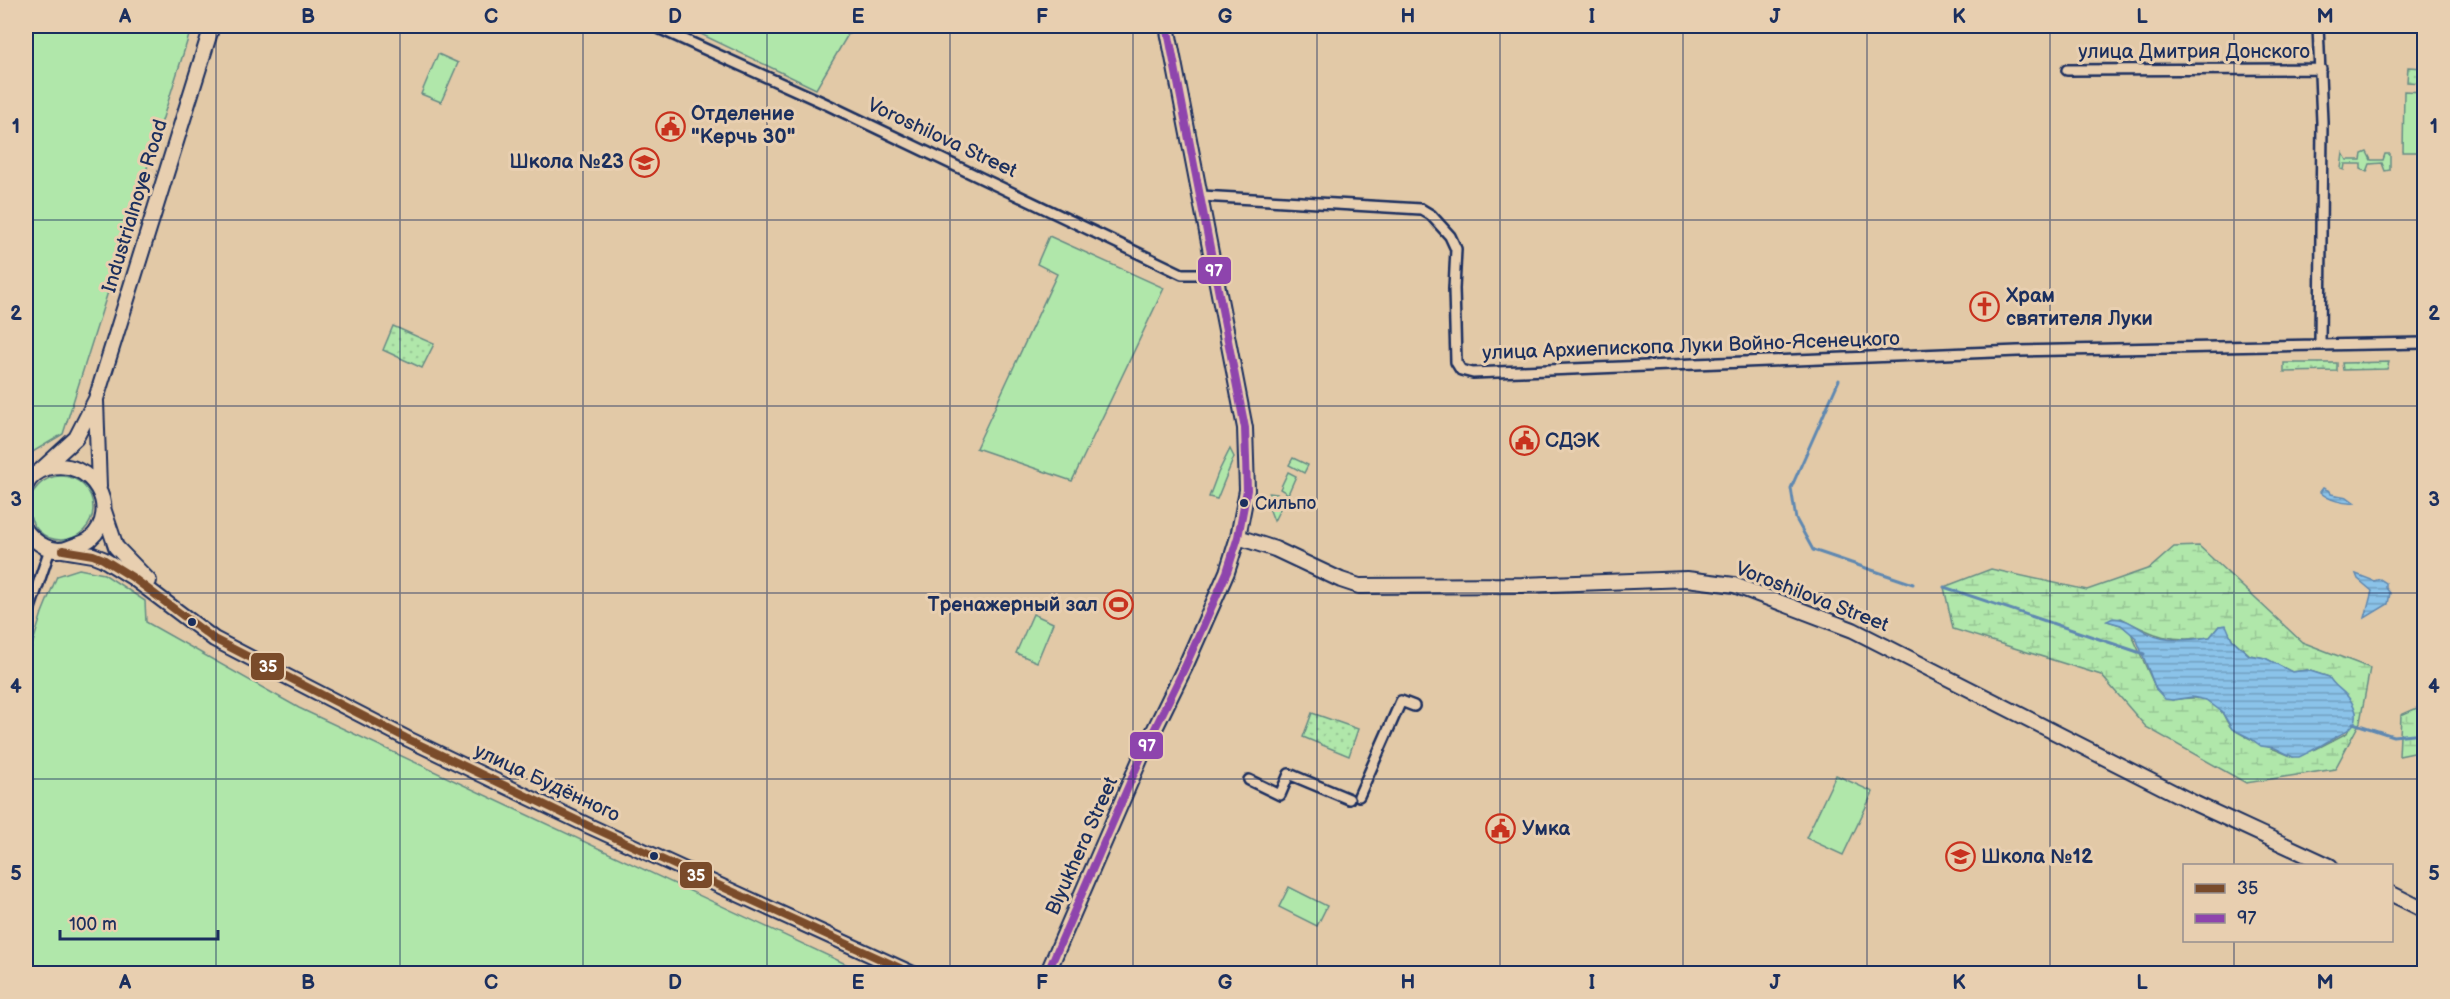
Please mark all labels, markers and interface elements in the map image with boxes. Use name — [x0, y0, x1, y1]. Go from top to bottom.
text: A — [118, 5, 132, 29]
text: B — [301, 5, 315, 29]
text: C — [484, 5, 498, 29]
text: D — [668, 5, 682, 29]
text: E — [852, 5, 865, 29]
text: F — [1036, 5, 1048, 29]
text: G — [1218, 5, 1233, 29]
text: H — [1401, 5, 1415, 29]
text: I — [1589, 5, 1595, 29]
text: J — [1770, 5, 1782, 29]
text: K — [1952, 5, 1966, 29]
text: L — [2136, 5, 2148, 29]
text: M — [2316, 5, 2334, 29]
street label: улица Дмитрия Донского — [2078, 40, 2310, 64]
street label: Voroshilova Street — [863, 93, 1021, 183]
place label: Отделение "Керчь 30" — [691, 102, 795, 149]
public building icon: Отделение "Керчь 30" — [654, 110, 686, 142]
text: 1 — [12, 115, 20, 139]
text: 1 — [2430, 115, 2438, 139]
street label: Industrialnoye Road — [97, 117, 173, 295]
school or university icon: Школа №23 — [629, 146, 661, 178]
place label: Школа №23 — [509, 150, 624, 174]
line badge: 97 — [1197, 256, 1232, 285]
text: 97 — [1205, 262, 1223, 281]
place label: Храм святителя Луки — [2005, 284, 2153, 331]
church icon: Храм святителя Луки — [1969, 291, 2001, 323]
text: 2 — [10, 302, 22, 326]
text: 2 — [2428, 302, 2440, 326]
street label: улица Архиепископа Луки Войно-Ясенецкого — [1482, 327, 1900, 365]
public building icon: СДЭК — [1508, 425, 1540, 457]
place label: СДЭК — [1545, 429, 1600, 453]
text: 3 — [10, 488, 22, 512]
text: 3 — [2428, 488, 2440, 512]
place label: Сильпо — [1255, 493, 1316, 514]
marker: Сильпо — [1238, 497, 1250, 509]
street label: Voroshilova Street — [1732, 557, 1892, 637]
sports icon: Тренажерный зал — [1103, 589, 1135, 621]
place label: Тренажерный зал — [928, 593, 1098, 617]
unlabelled marker — [186, 616, 198, 628]
line badge: 35 — [250, 652, 285, 681]
text: 35 — [259, 658, 277, 677]
text: 4 — [10, 675, 22, 699]
text: 4 — [2428, 675, 2440, 699]
line badge: 97 — [1129, 731, 1164, 760]
text: 97 — [1138, 737, 1156, 756]
street label: улица Будённого — [470, 739, 624, 827]
street label: Blyukhera Street — [1041, 773, 1123, 919]
public building icon: Умка — [1485, 813, 1517, 845]
place label: Умка — [1522, 817, 1571, 841]
school or university icon: Школа №12 — [1944, 841, 1976, 873]
place label: Школа №12 — [1981, 845, 2093, 869]
unlabelled marker — [648, 850, 660, 862]
line badge: 35 — [679, 861, 713, 889]
text: 5 — [10, 862, 22, 886]
text: 5 — [2428, 862, 2440, 886]
legend — [2183, 864, 2393, 942]
text: 35 — [687, 867, 705, 886]
text: 35 — [2237, 878, 2258, 899]
scale bar — [60, 903, 218, 941]
text: 97 — [2237, 908, 2256, 929]
text: 100 m — [69, 914, 117, 935]
text: A — [118, 971, 132, 995]
text: B — [301, 971, 315, 995]
text: C — [484, 971, 498, 995]
text: D — [668, 971, 682, 995]
text: E — [852, 971, 865, 995]
text: F — [1036, 971, 1048, 995]
text: G — [1218, 971, 1233, 995]
text: H — [1401, 971, 1415, 995]
text: I — [1589, 971, 1595, 995]
text: J — [1770, 971, 1782, 995]
text: K — [1952, 971, 1966, 995]
text: L — [2136, 971, 2148, 995]
text: M — [2316, 971, 2334, 995]

